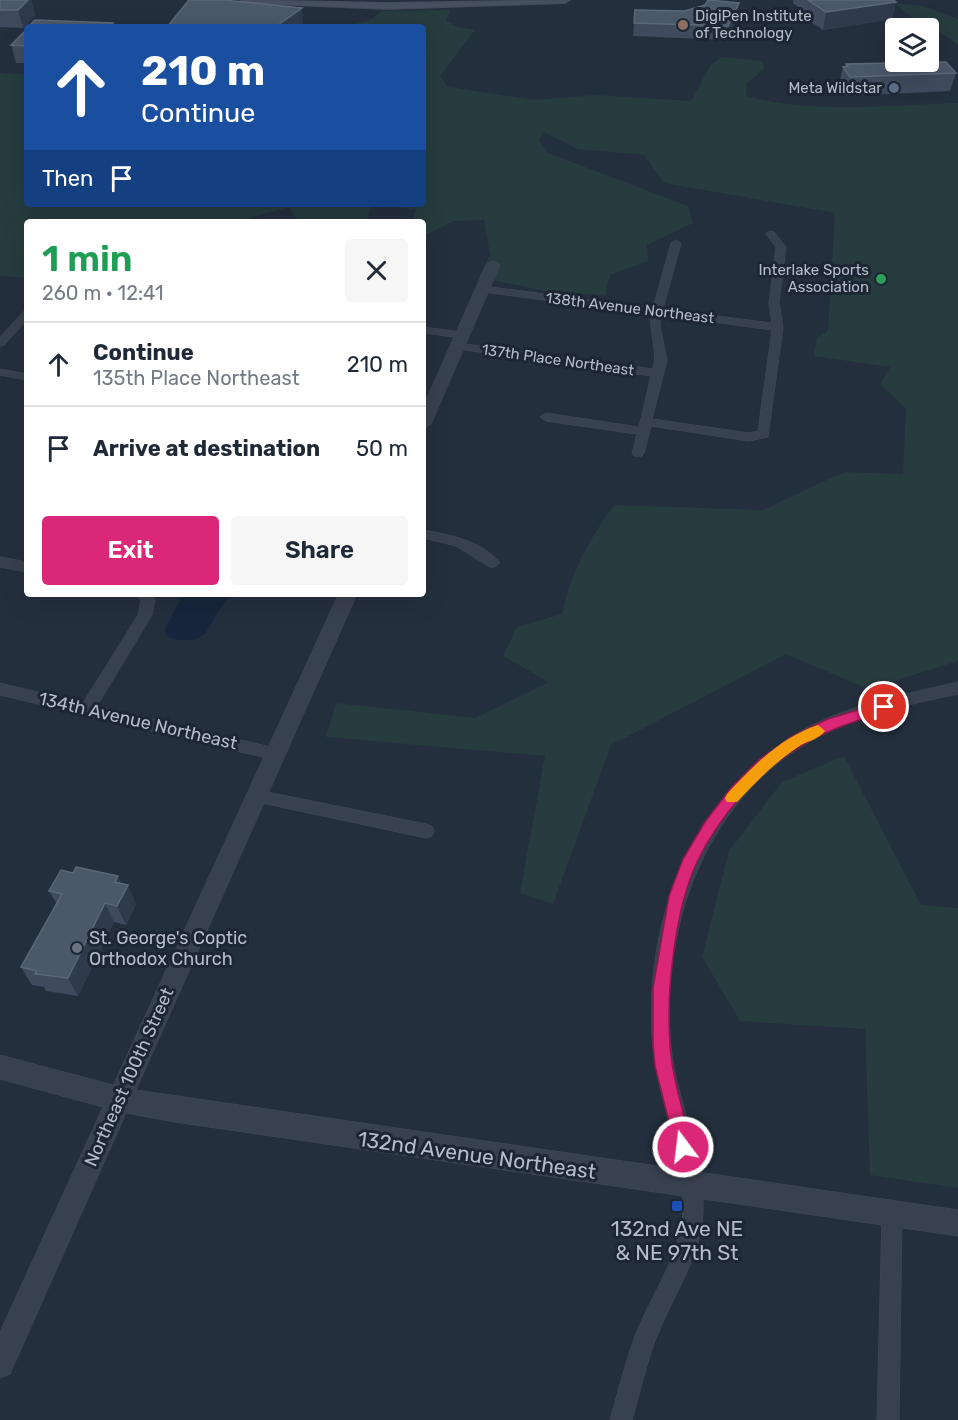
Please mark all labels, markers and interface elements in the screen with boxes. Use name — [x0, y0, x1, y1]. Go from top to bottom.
place label: DigiPen Institute of Technology — [695, 7, 812, 42]
marker: DigiPen Institute of Technology — [676, 18, 690, 32]
map controls — [885, 18, 939, 72]
button: layers — [885, 18, 939, 72]
text: 210 m — [141, 46, 265, 96]
icon: ahead — [42, 48, 120, 126]
place label: Meta Wildstar — [788, 79, 882, 97]
marker: Meta Wildstar — [887, 81, 901, 95]
text: Continue — [141, 97, 255, 129]
icon: arrive — [105, 162, 138, 195]
text: Then — [42, 165, 93, 192]
text: 1 min — [42, 237, 133, 280]
button: close — [345, 239, 408, 302]
place label: Interlake Sports Association — [758, 261, 869, 296]
marker: Interlake Sports Association — [874, 272, 888, 286]
text: 260 m · 12:41 — [42, 281, 164, 305]
street label: 138th Avenue Northeast — [545, 289, 715, 327]
text: Continue — [93, 339, 194, 366]
street label: 137th Place Northeast — [481, 340, 635, 380]
icon: ahead — [42, 348, 75, 381]
text: 210 m — [347, 351, 408, 378]
text: 135th Place Northeast — [93, 366, 299, 390]
icon: arrive — [42, 432, 75, 465]
text: Arrive at destination — [93, 435, 320, 462]
text: 50 m — [356, 435, 408, 462]
button: Exit — [42, 516, 219, 585]
button: Share — [231, 516, 408, 585]
pin — [858, 681, 909, 732]
street label: 134th Avenue Northeast — [37, 687, 239, 755]
icon: arrive — [867, 690, 900, 723]
place label: St. George's Coptic Orthodox Church — [89, 927, 247, 970]
marker: St. George's Coptic Orthodox Church — [70, 941, 84, 955]
street label: Northeast 100th Street — [80, 984, 178, 1170]
position arrow — [651, 1115, 715, 1179]
street label: 132nd Avenue Northeast — [356, 1126, 598, 1184]
marker: 132nd Ave NE & NE 97th St — [670, 1199, 684, 1213]
place label: 132nd Ave NE & NE 97th St — [611, 1216, 743, 1265]

